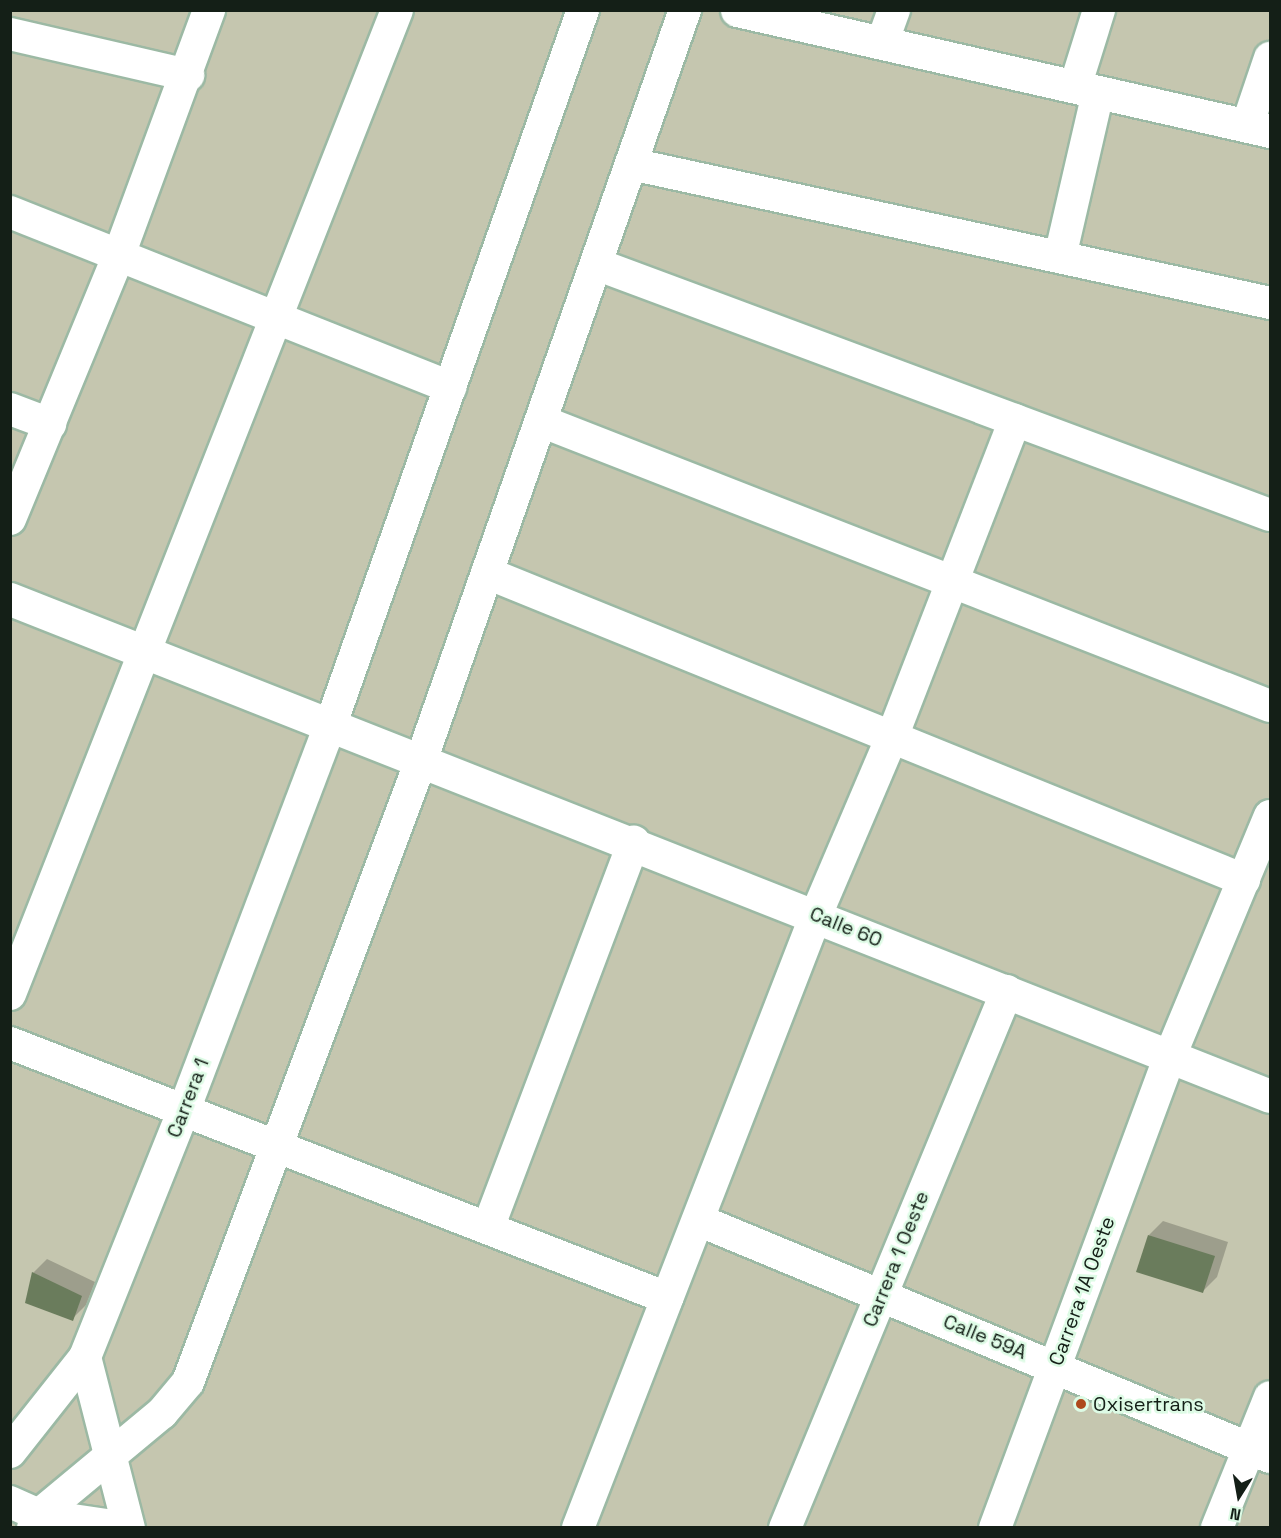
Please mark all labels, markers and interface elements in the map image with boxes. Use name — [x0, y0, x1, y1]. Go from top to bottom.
street label: Calle 60 — [806, 902, 886, 952]
street label: Carrera 1 — [162, 1055, 214, 1141]
street label: Carrera 1 Oeste — [858, 1188, 934, 1330]
street label: Carrera 1A Oeste — [1044, 1213, 1120, 1369]
street label: Calle 59A — [940, 1309, 1030, 1365]
place label: Oxisertrans — [1093, 1392, 1204, 1416]
marker: Oxisertrans — [1074, 1397, 1088, 1411]
north arrow — [1209, 1466, 1269, 1526]
text: N — [1228, 1503, 1243, 1525]

